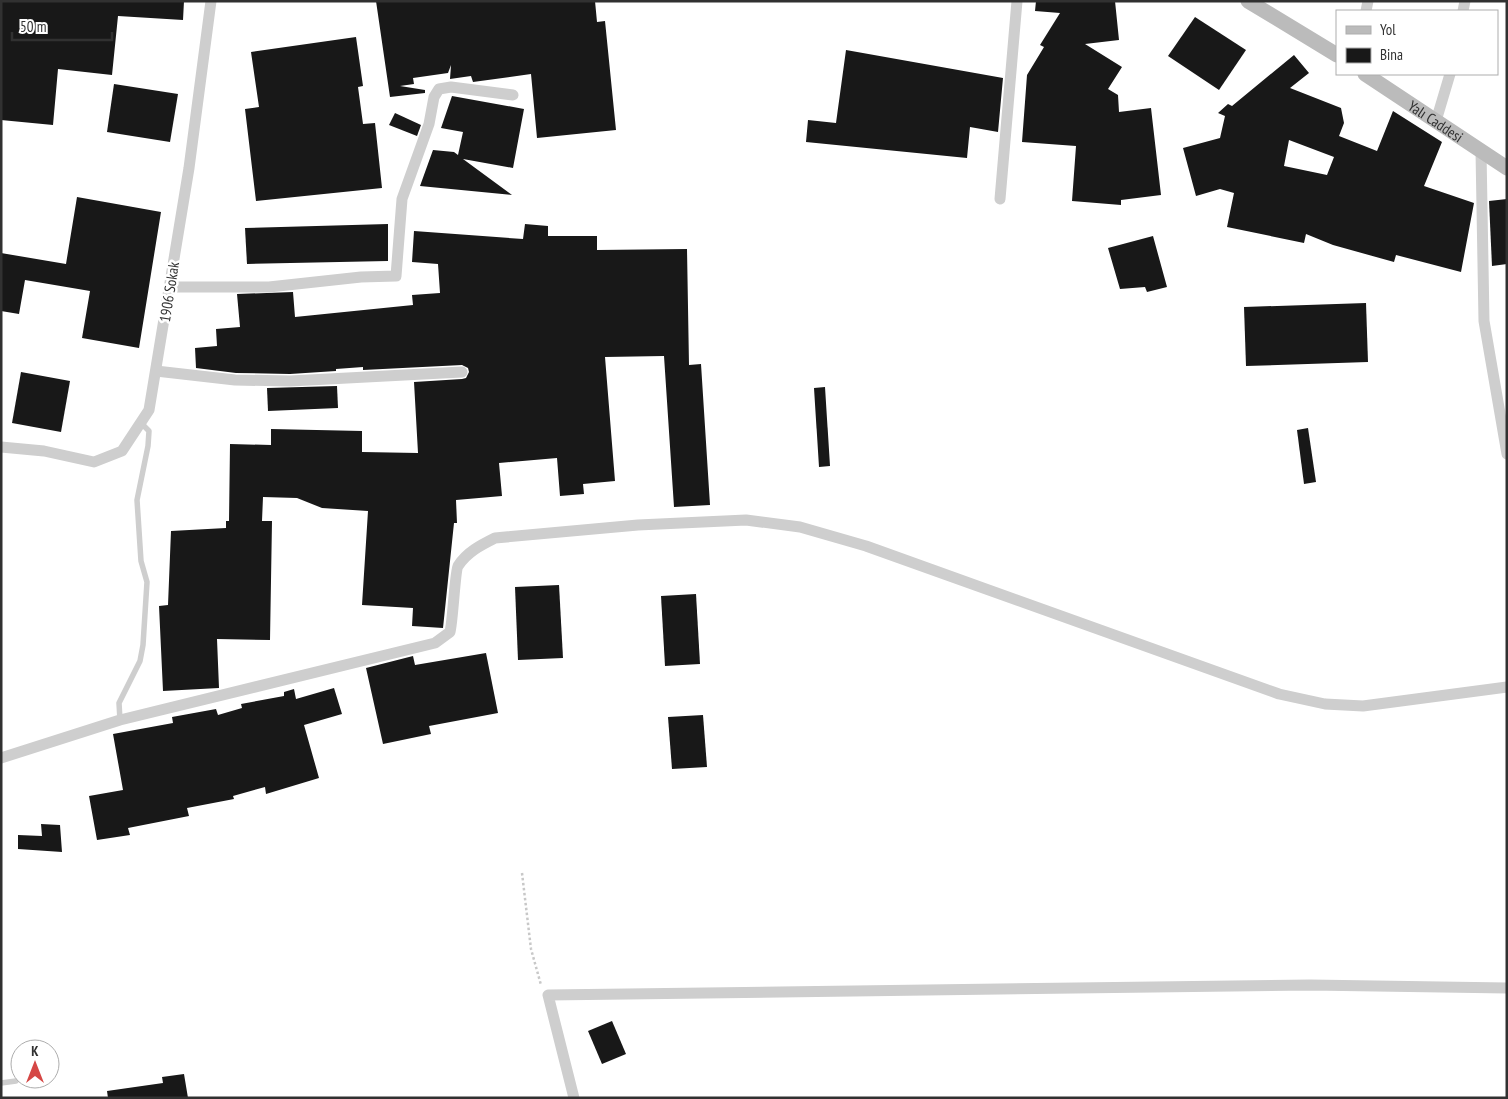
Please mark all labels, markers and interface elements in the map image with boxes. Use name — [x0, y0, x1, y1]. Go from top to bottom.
scale bar — [12, 10, 112, 42]
legend — [1336, 10, 1498, 75]
text: 50 m — [20, 17, 46, 36]
text: Yol — [1380, 20, 1396, 39]
text: Bina — [1380, 45, 1403, 64]
street label: Yalı Caddesi — [1405, 96, 1467, 146]
street label: 1906 Sokak — [155, 260, 183, 323]
north arrow — [10, 1039, 60, 1089]
text: K — [31, 1042, 39, 1060]

